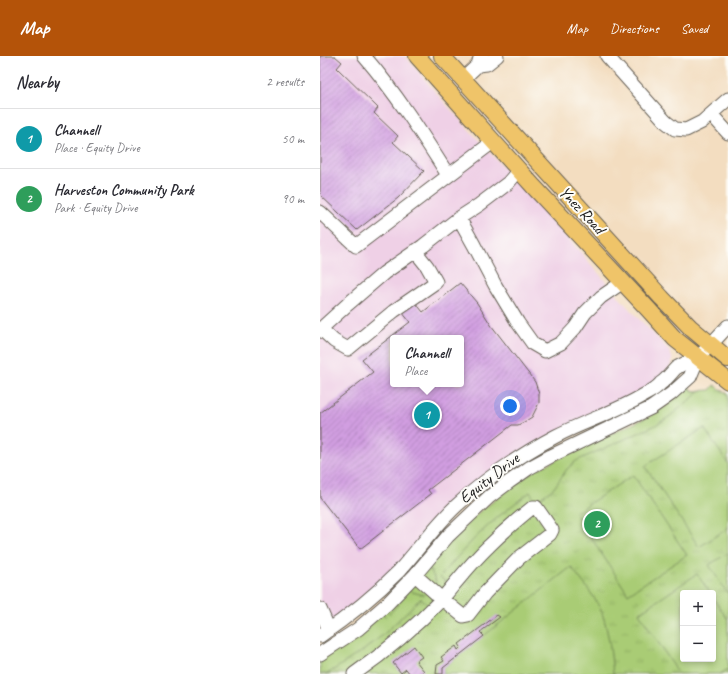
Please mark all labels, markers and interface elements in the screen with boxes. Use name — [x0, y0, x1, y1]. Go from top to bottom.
text: Map — [20, 16, 50, 40]
text: Map — [567, 20, 588, 37]
text: Directions — [610, 20, 659, 37]
text: Saved — [681, 20, 708, 37]
text: Nearby — [16, 72, 59, 93]
text: 2 results — [266, 74, 304, 90]
text: Channell — [54, 121, 99, 140]
text: 1 — [26, 131, 32, 147]
text: 50 m — [282, 131, 304, 147]
text: Place · Equity Drive — [54, 140, 140, 156]
text: Harveston Community Park — [54, 181, 194, 200]
street label: Ynez Road — [554, 182, 611, 240]
text: 2 — [26, 191, 32, 207]
text: 90 m — [282, 191, 304, 207]
text: Park · Equity Drive — [54, 200, 137, 216]
popup — [390, 335, 464, 387]
text: Channell — [404, 344, 450, 363]
text: Place — [404, 363, 427, 379]
your location — [500, 396, 520, 416]
pin: 1 — [414, 400, 440, 430]
street label: Equity Drive — [455, 447, 524, 508]
pin: 2 — [584, 509, 610, 539]
map controls — [680, 590, 716, 662]
button: + — [680, 590, 716, 626]
button: − — [680, 626, 716, 662]

